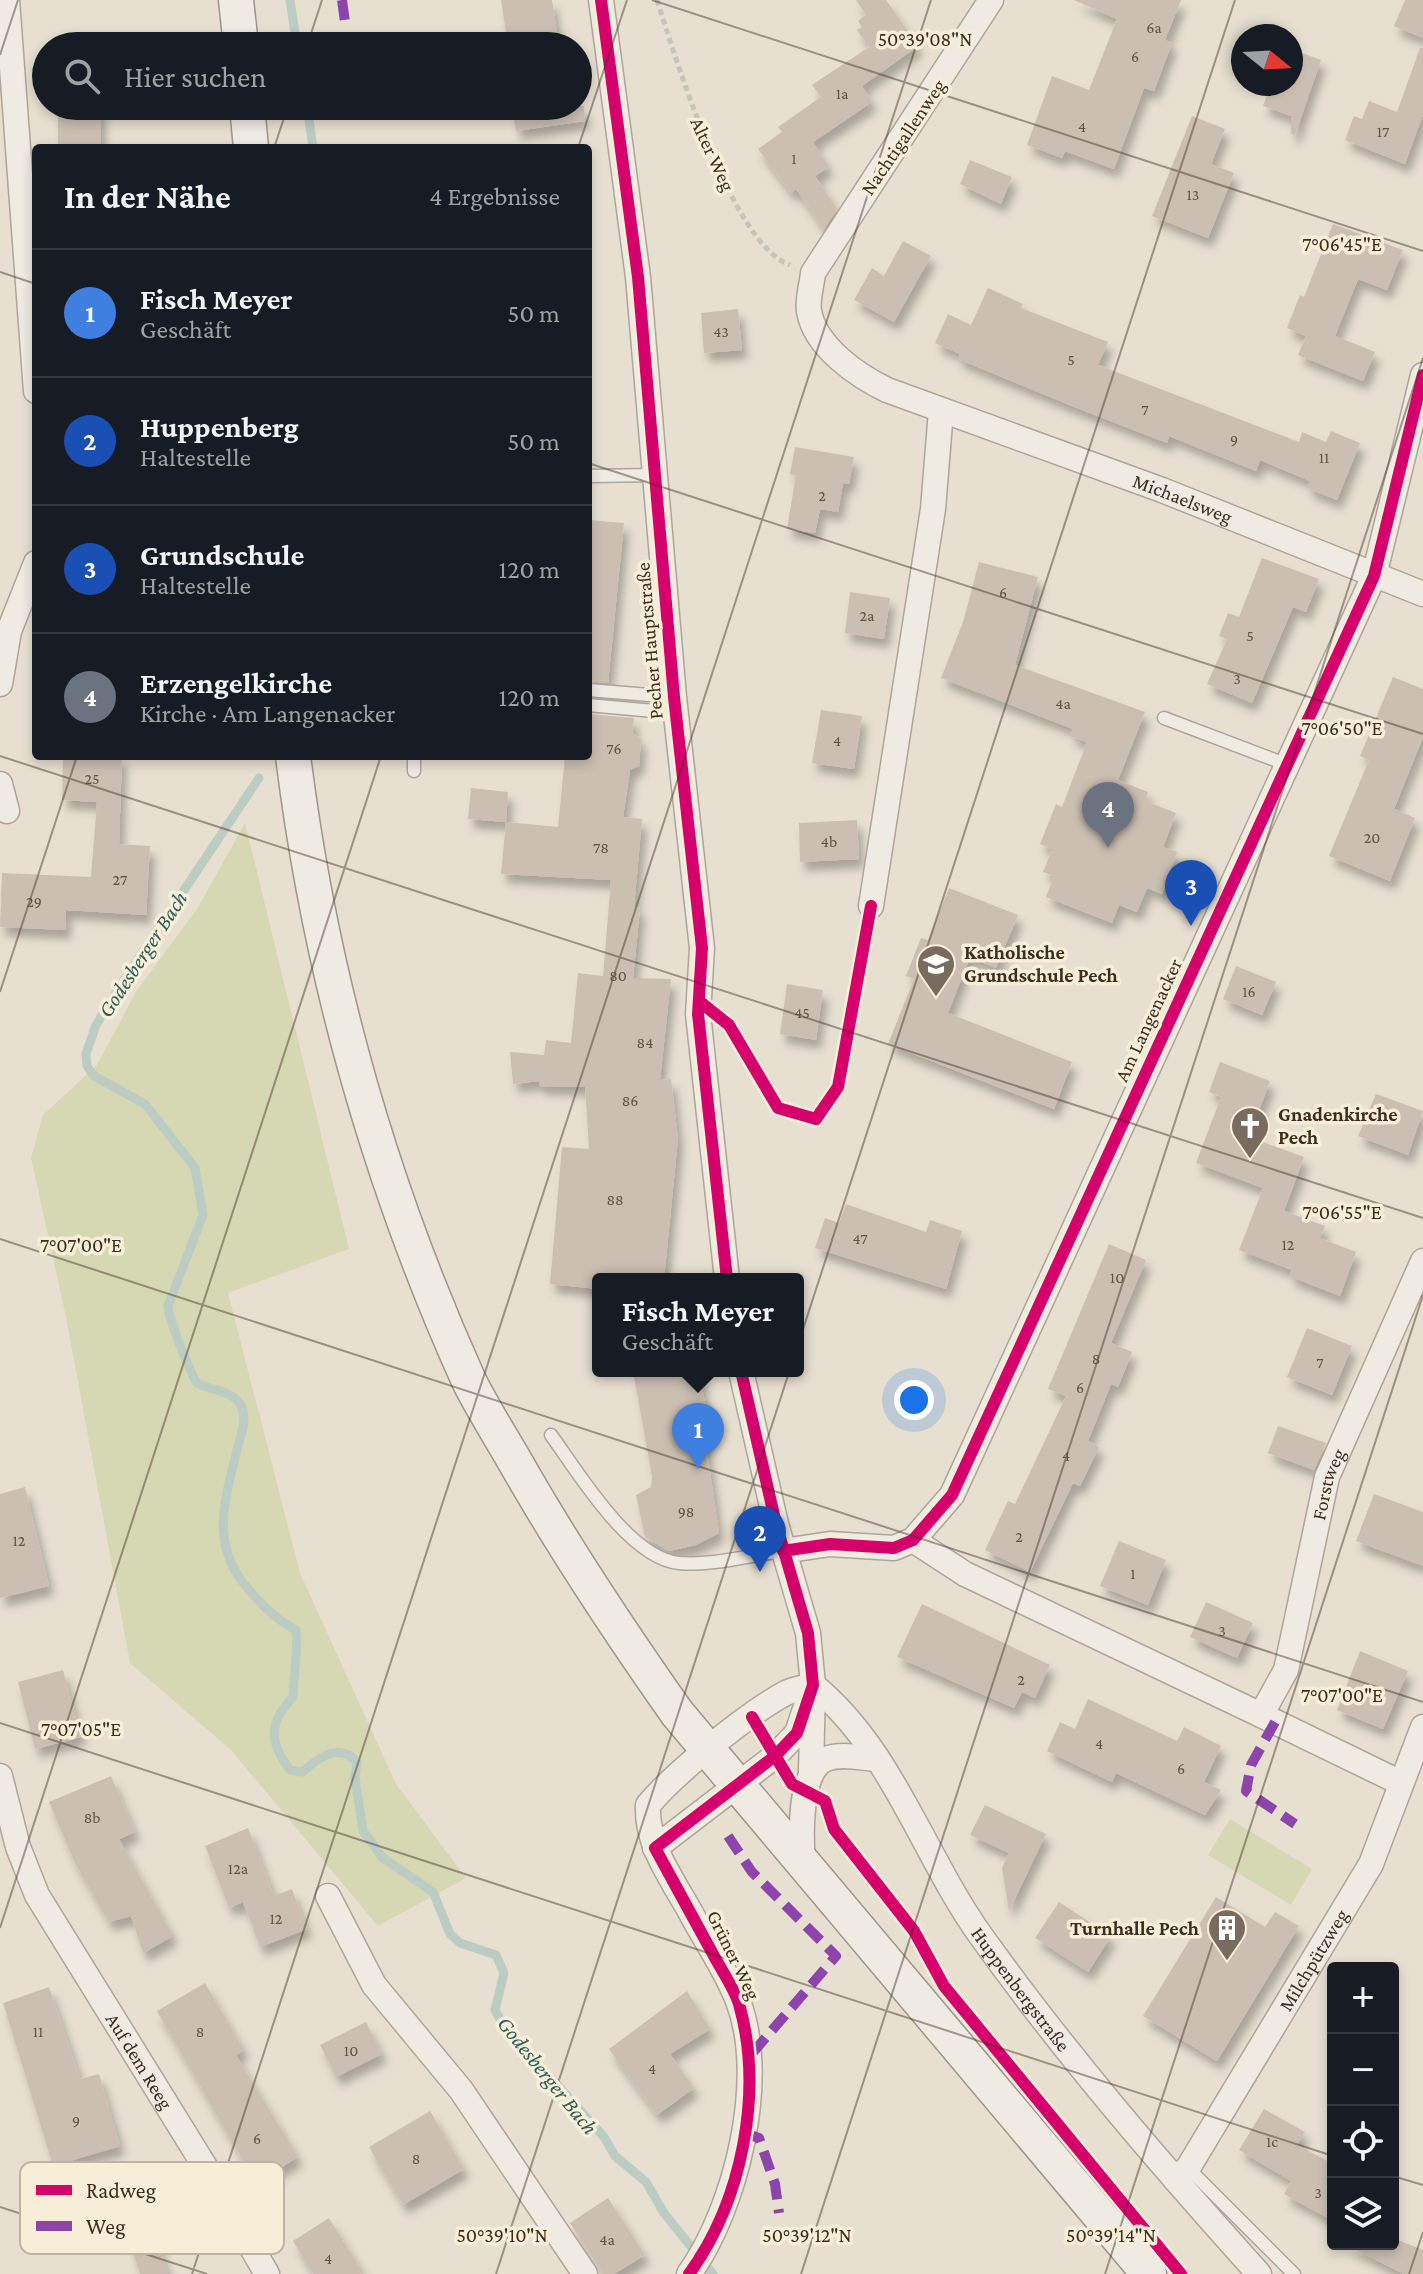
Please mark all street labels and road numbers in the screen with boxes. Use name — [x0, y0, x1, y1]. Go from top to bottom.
street label: Nachtigallenweg — [856, 75, 951, 200]
street label: Alter Weg — [685, 114, 740, 195]
street label: Michaelsweg — [1130, 469, 1236, 529]
street label: Pecher Hauptstraße — [631, 561, 668, 720]
street label: Am Langenacker — [1110, 955, 1187, 1085]
street label: Forstweg — [1307, 1445, 1350, 1522]
street label: Milchpützweg — [1274, 1905, 1353, 2015]
street label: Grüner Weg — [702, 1907, 765, 2004]
street label: Huppenbergstraße — [967, 1922, 1075, 2056]
street label: Auf dem Reeg — [102, 2009, 178, 2114]

